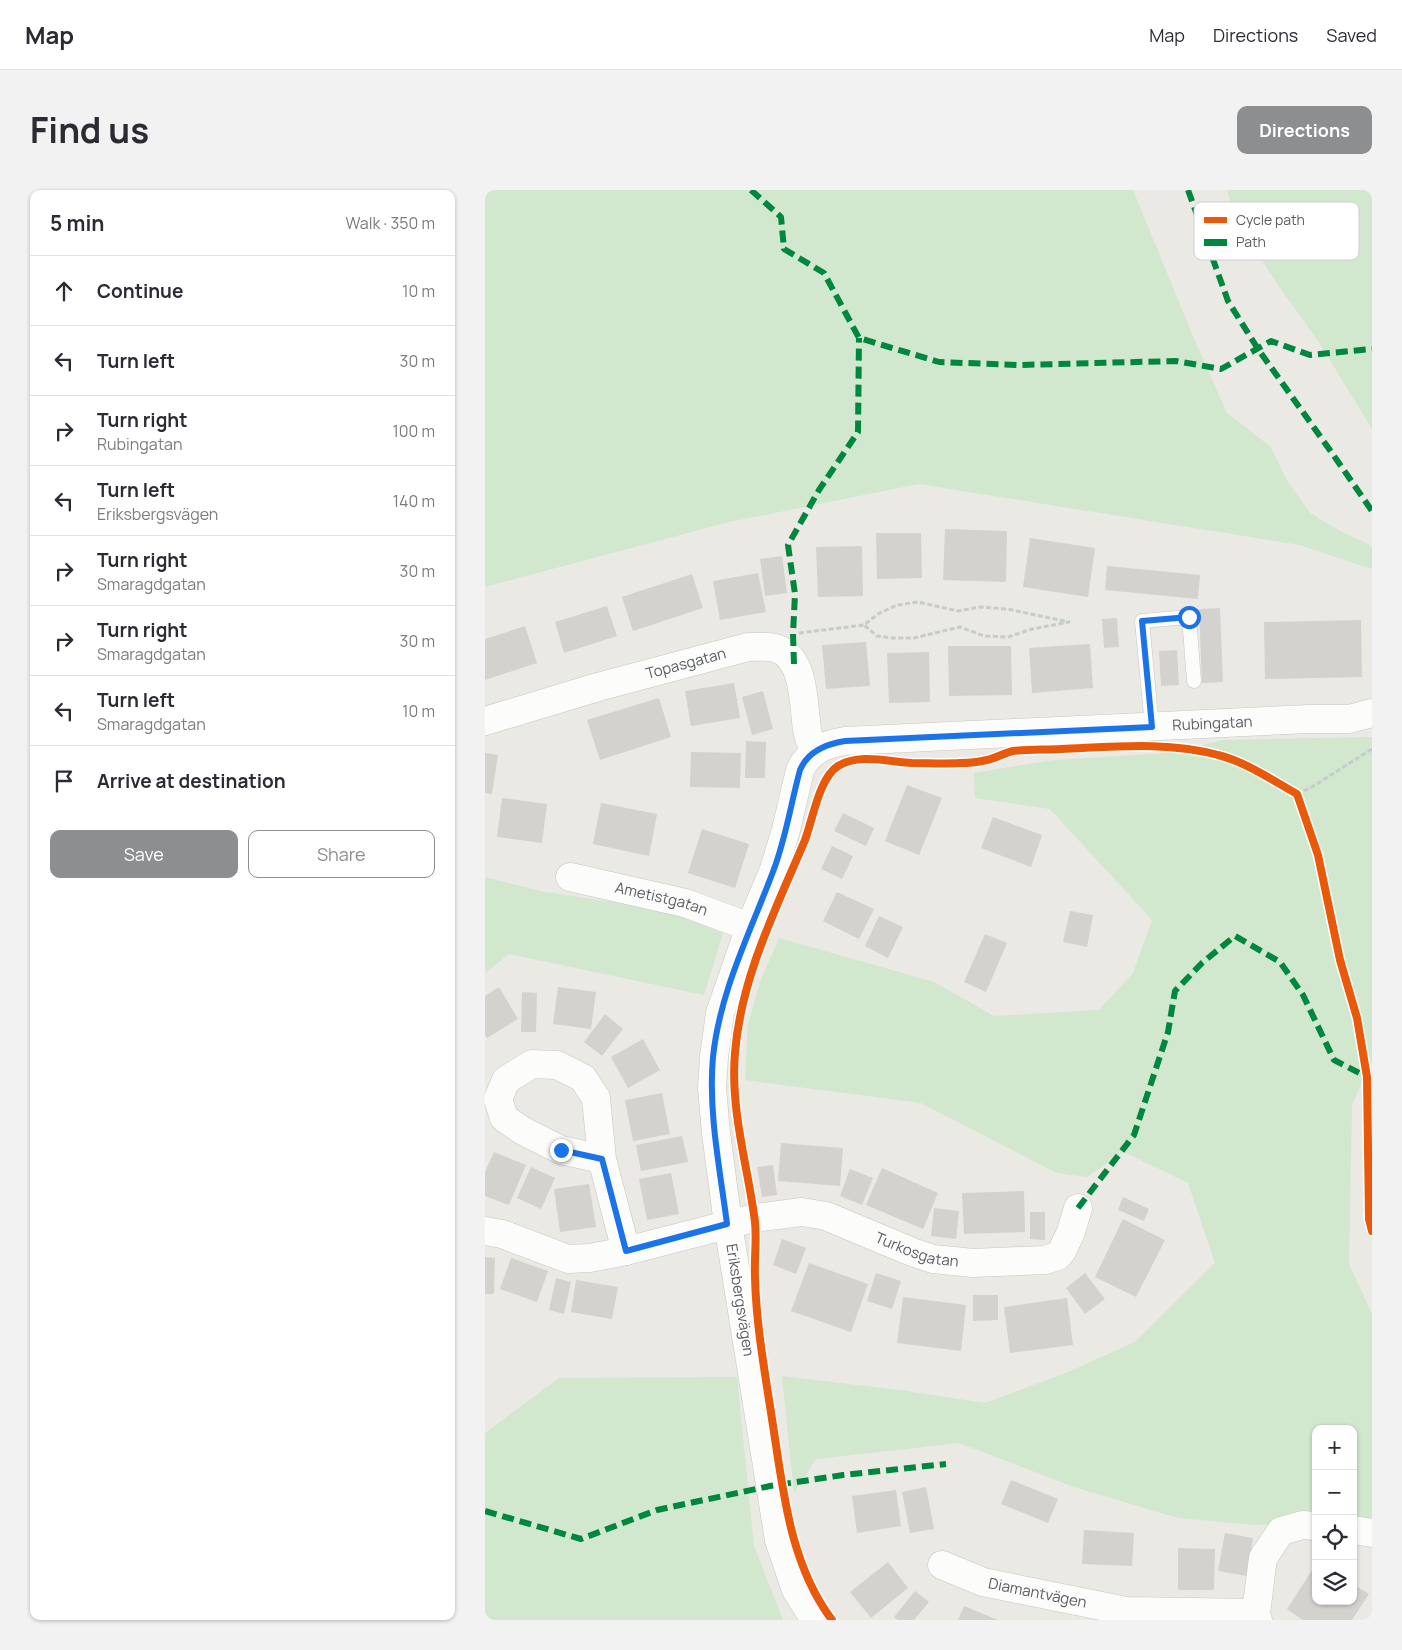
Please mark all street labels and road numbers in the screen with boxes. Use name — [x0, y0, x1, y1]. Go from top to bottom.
street label: Topasgatan — [643, 642, 728, 684]
street label: Rubingatan — [1172, 711, 1253, 735]
street label: Ametistgatan — [613, 877, 711, 921]
street label: Turkosgatan — [872, 1227, 960, 1272]
street label: Eriksbergsvägen — [721, 1242, 760, 1358]
street label: Diamantvägen — [987, 1572, 1089, 1613]

